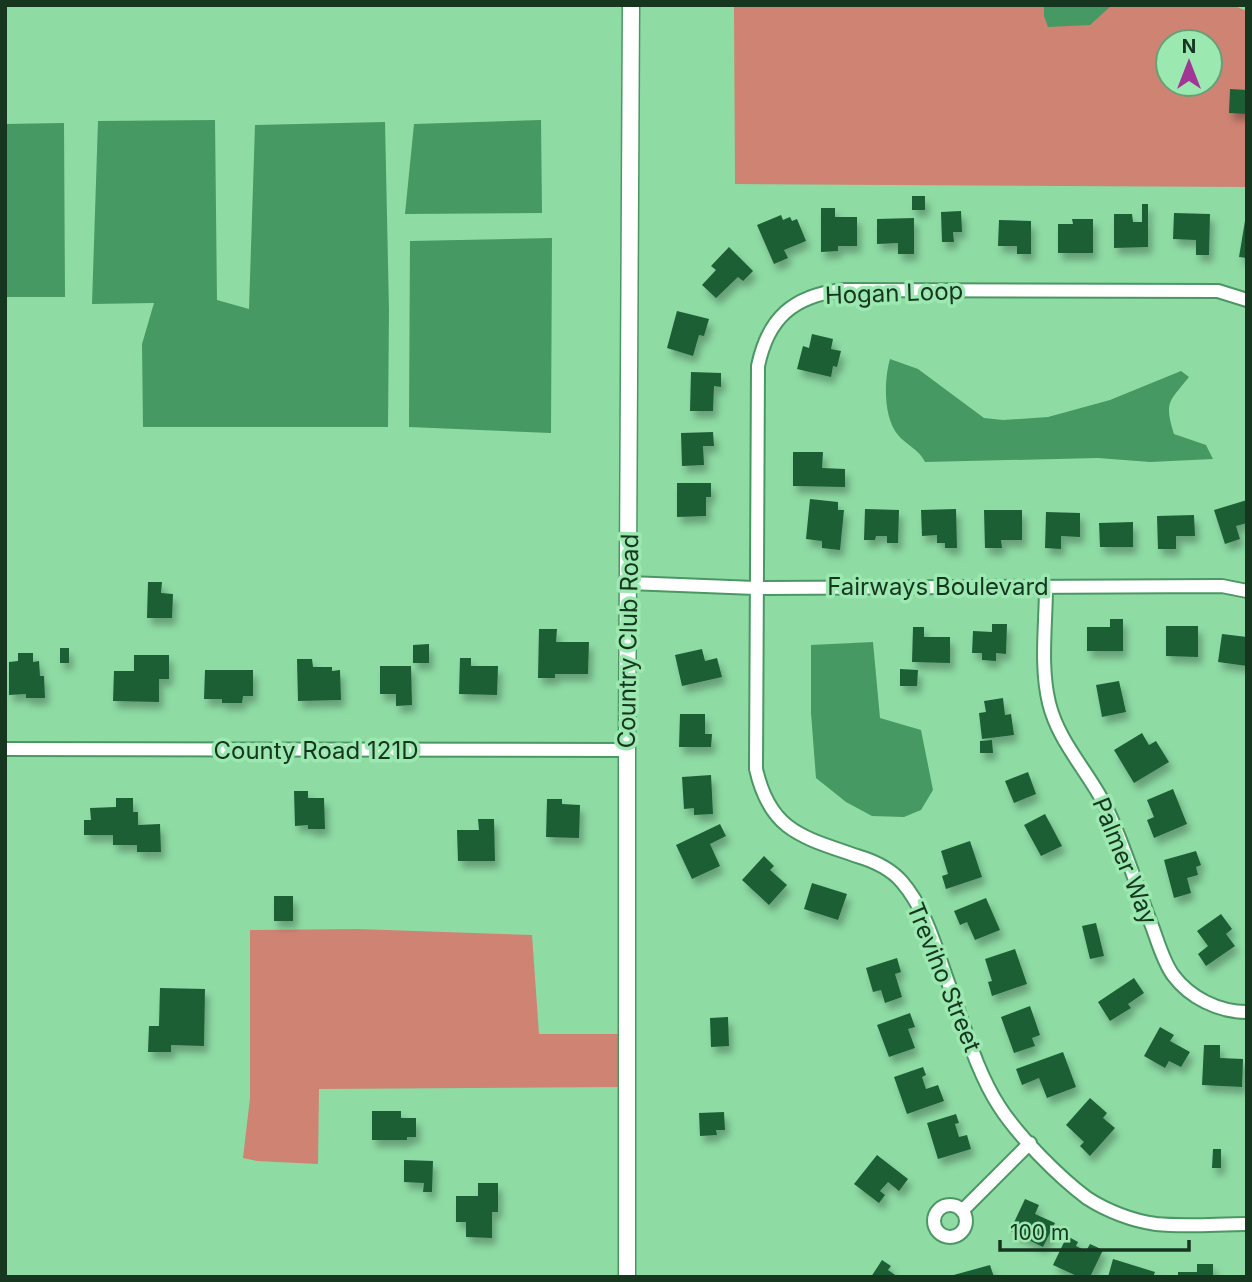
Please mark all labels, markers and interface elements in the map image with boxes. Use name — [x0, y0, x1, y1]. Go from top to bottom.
north arrow — [1154, 28, 1224, 98]
text: N — [1182, 35, 1196, 58]
street label: Hogan Loop — [824, 276, 964, 310]
street label: Country Club Road — [612, 533, 644, 749]
street label: Fairways Boulevard — [827, 572, 1049, 601]
street label: County Road 121D — [214, 736, 418, 765]
street label: Palmer Way — [1086, 793, 1164, 929]
street label: Treviho Street — [901, 898, 987, 1056]
scale bar — [1000, 1208, 1189, 1252]
text: 100 m — [1010, 1220, 1069, 1245]

